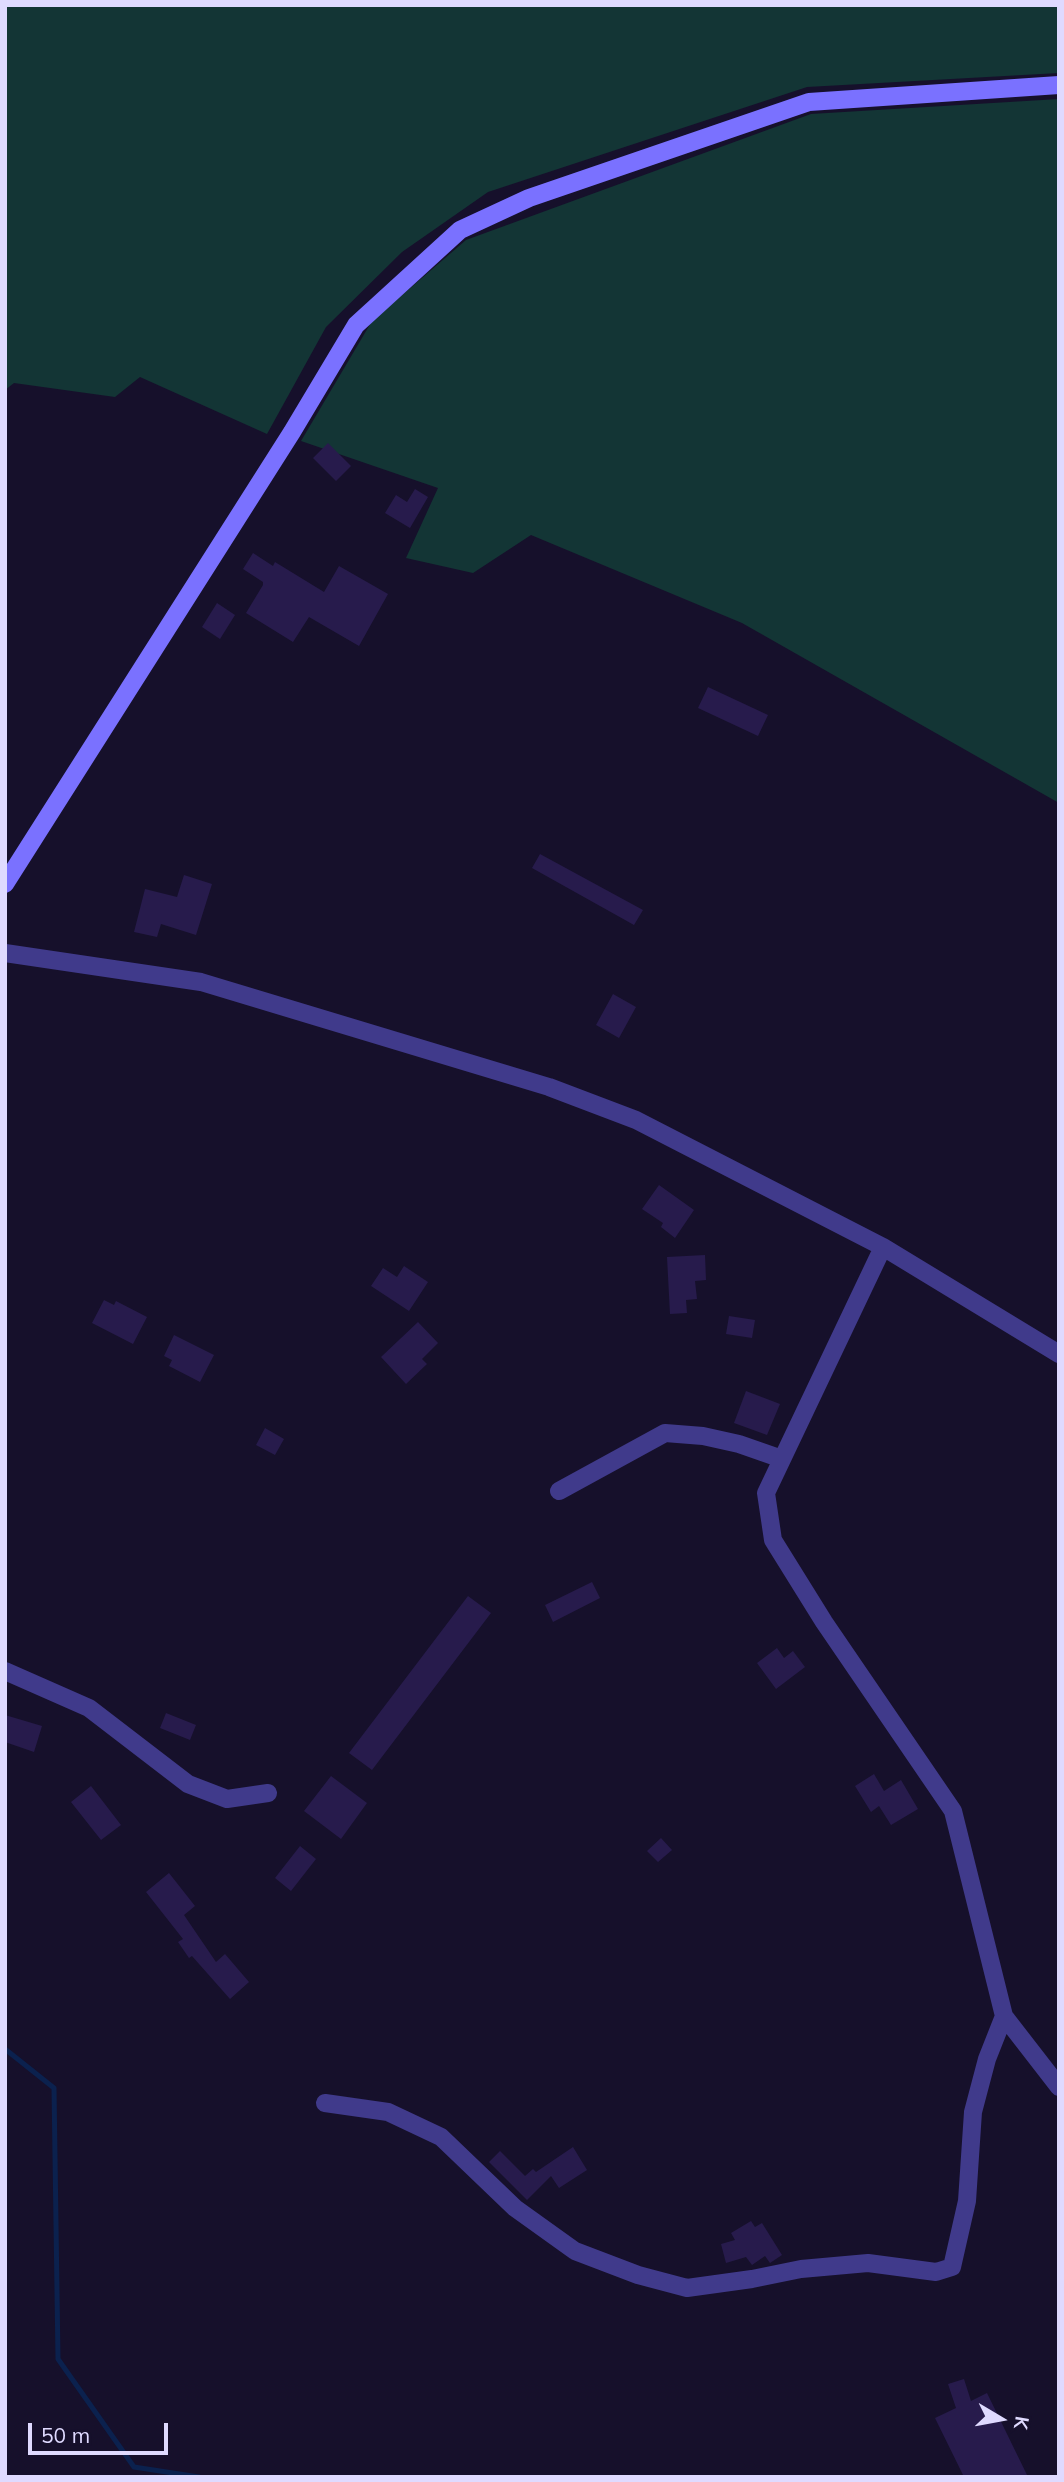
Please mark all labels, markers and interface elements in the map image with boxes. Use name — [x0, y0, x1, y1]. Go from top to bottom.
north arrow — [966, 2384, 1036, 2454]
scale bar — [32, 2408, 172, 2452]
text: K — [1009, 2414, 1035, 2431]
text: 50 m — [41, 2422, 90, 2448]

